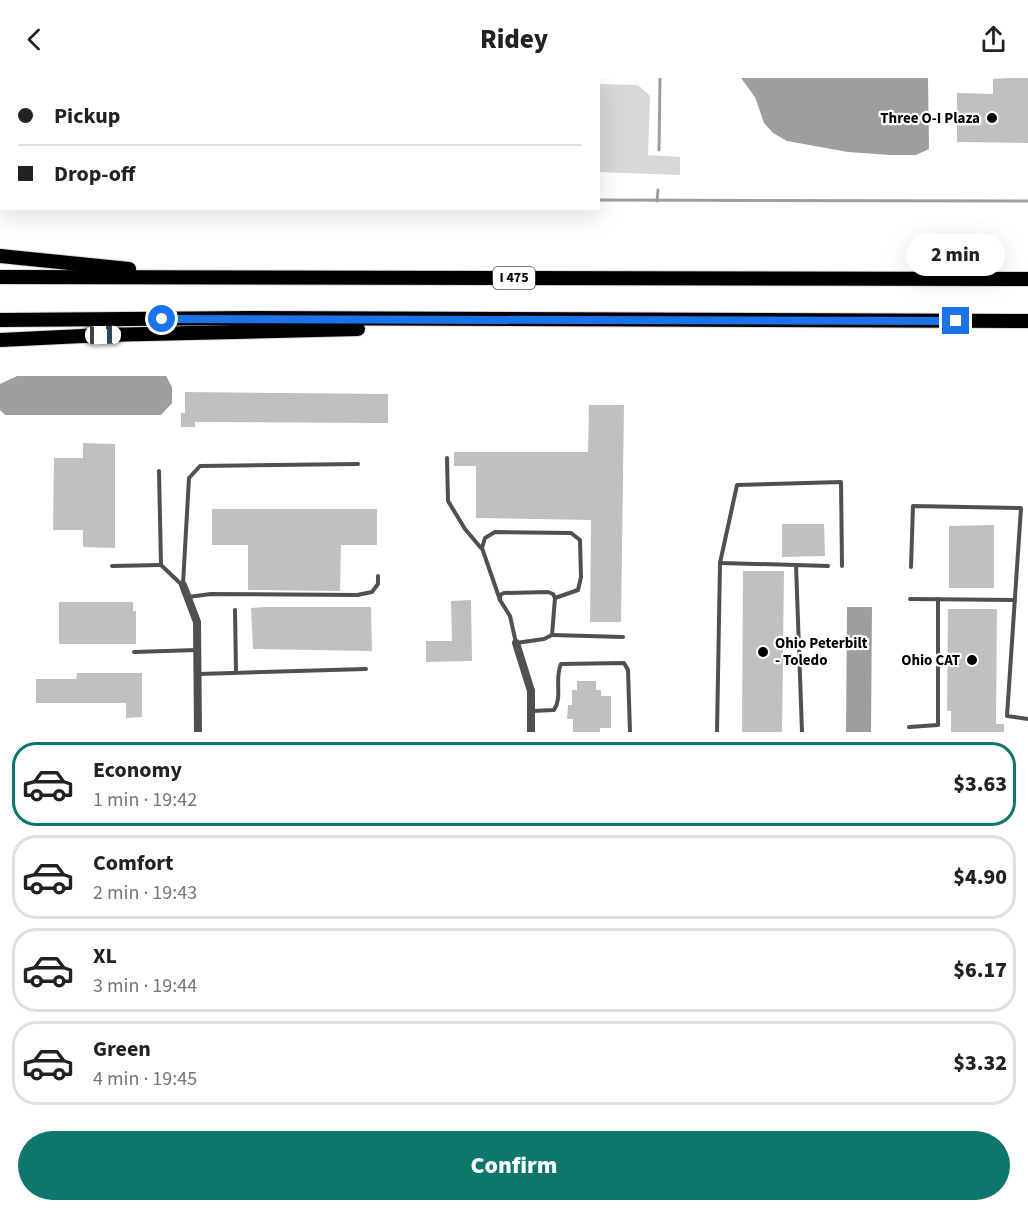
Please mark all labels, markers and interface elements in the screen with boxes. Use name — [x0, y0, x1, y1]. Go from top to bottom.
text: Ridey — [480, 20, 548, 59]
icon: back — [18, 23, 51, 56]
icon: share — [977, 23, 1010, 56]
text: Pickup — [54, 100, 120, 132]
place label: Three O-I Plaza — [880, 108, 980, 129]
marker: Three O-I Plaza — [985, 111, 999, 125]
text: Drop-off — [54, 158, 135, 190]
callout: 2 min — [906, 234, 1006, 276]
text: 2 min — [931, 241, 980, 269]
road number: I 475 — [493, 267, 535, 289]
route start — [148, 305, 175, 332]
route end — [942, 307, 969, 334]
car — [85, 326, 121, 344]
place label: Ohio Peterbilt - Toledo — [775, 633, 868, 671]
marker: Ohio Peterbilt - Toledo — [756, 645, 770, 659]
place label: Ohio CAT — [901, 650, 960, 671]
marker: Ohio CAT — [965, 653, 979, 667]
text: Economy — [93, 754, 182, 786]
icon: car — [21, 757, 75, 811]
text: $3.63 — [953, 768, 1007, 800]
text: 1 min · 19:42 — [93, 786, 197, 814]
text: Comfort — [93, 847, 174, 879]
icon: car — [21, 850, 75, 904]
text: $4.90 — [953, 861, 1007, 893]
text: 2 min · 19:43 — [93, 879, 197, 907]
text: XL — [93, 940, 117, 972]
icon: car — [21, 943, 75, 997]
text: $6.17 — [953, 954, 1007, 986]
text: 3 min · 19:44 — [93, 972, 197, 1000]
text: Green — [93, 1033, 151, 1065]
icon: car — [21, 1036, 75, 1090]
text: $3.32 — [953, 1047, 1007, 1079]
text: 4 min · 19:45 — [93, 1065, 197, 1093]
button: Confirm — [18, 1131, 1010, 1200]

